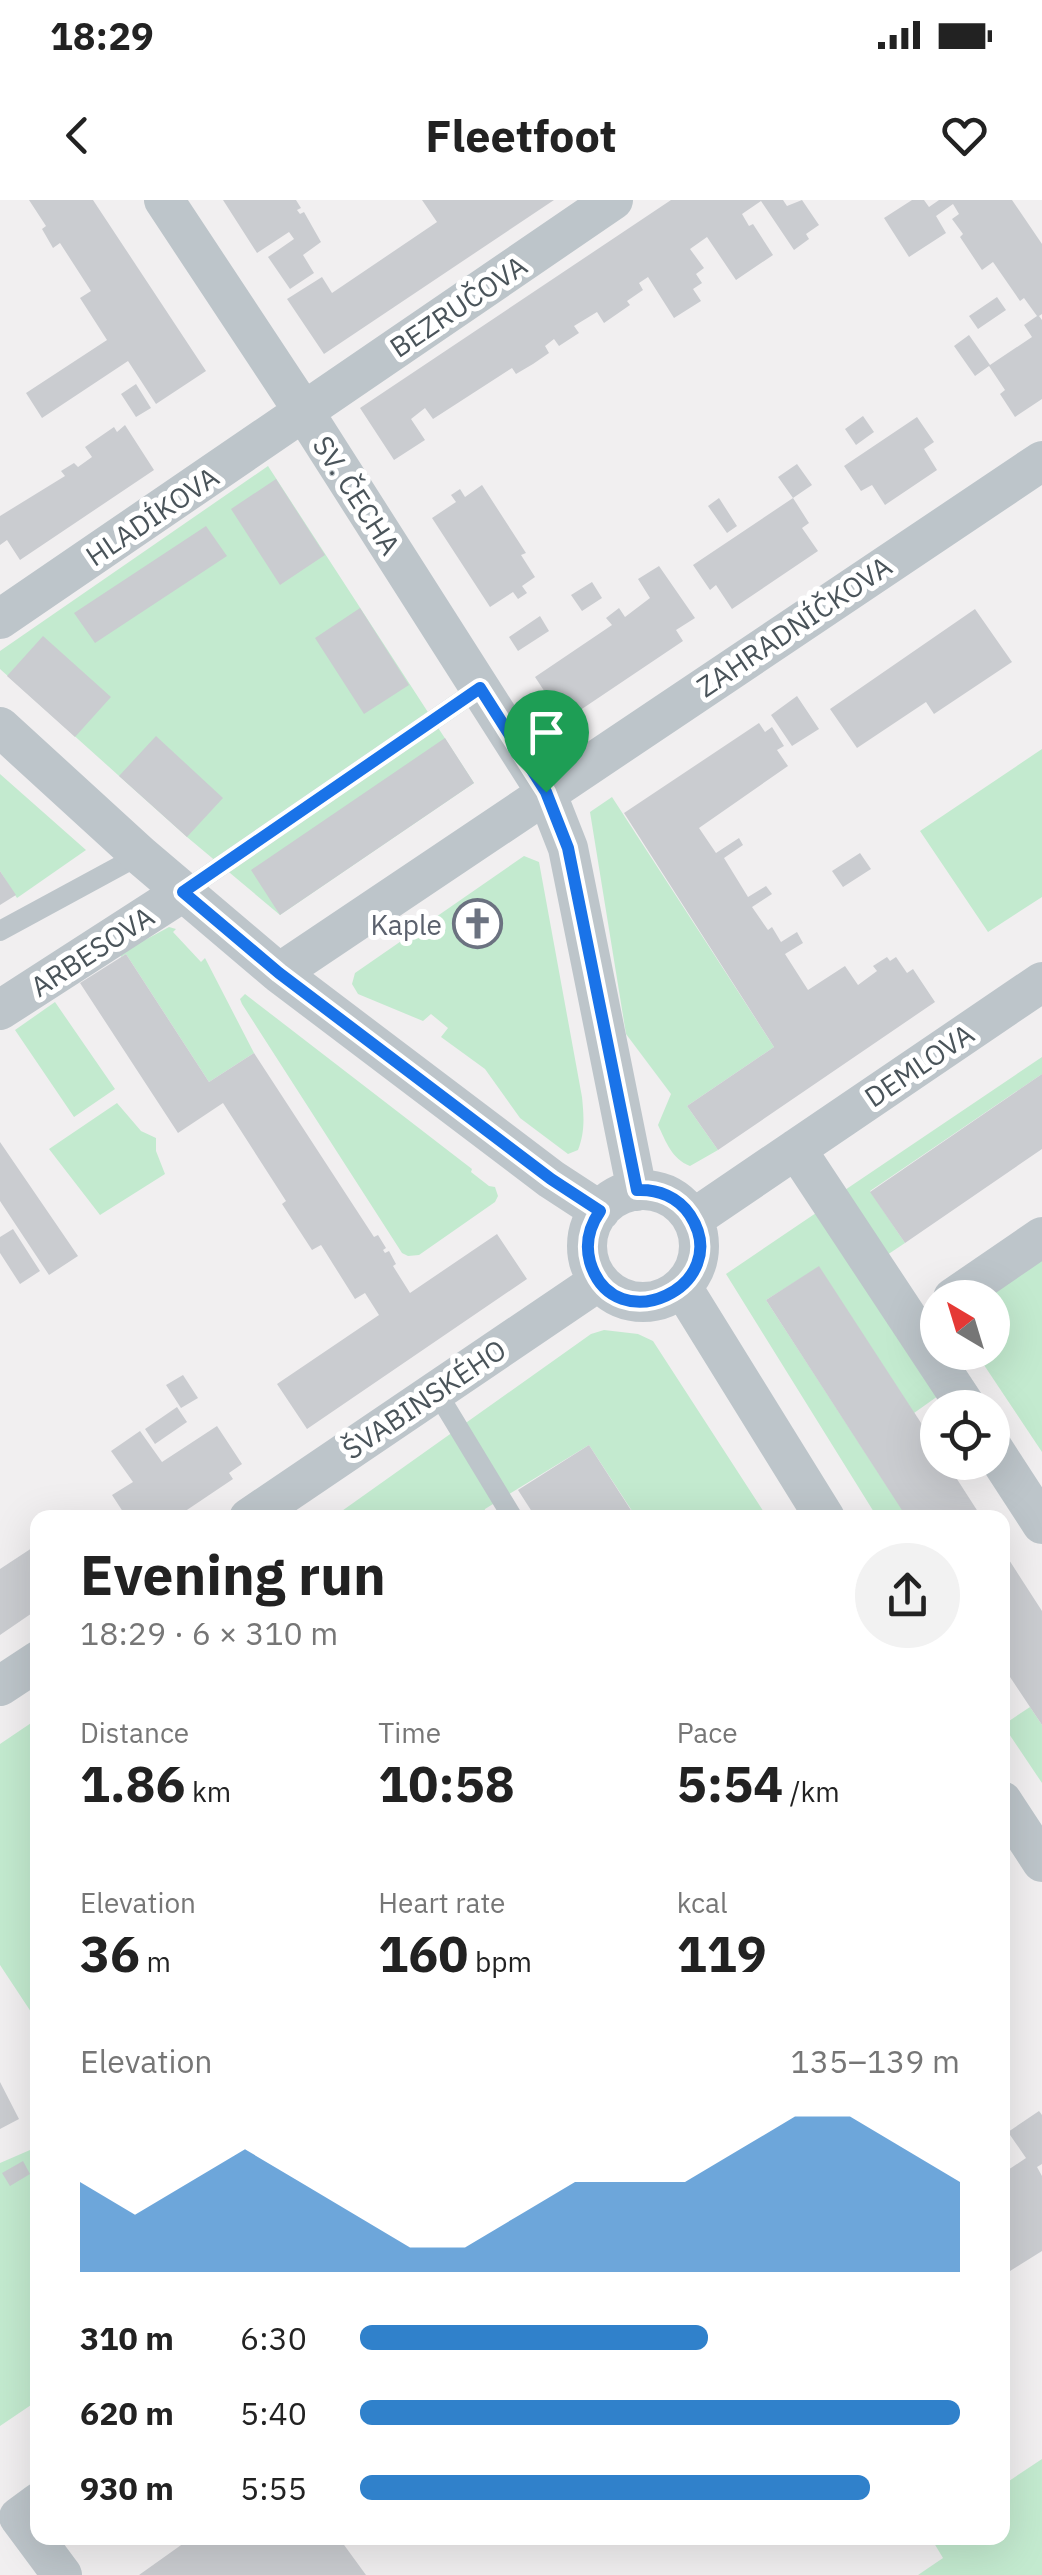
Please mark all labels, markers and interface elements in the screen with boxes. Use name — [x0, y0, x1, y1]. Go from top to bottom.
text: 18:29 — [50, 11, 154, 60]
text: Fleetfoot — [425, 106, 617, 164]
icon: back — [50, 108, 105, 163]
icon: heart — [937, 108, 992, 163]
street label: BEZRUČOVA — [382, 247, 534, 365]
street label: SV. ČECHA — [305, 428, 409, 562]
street label: HLADÍKOVA — [78, 458, 226, 574]
street label: ZAHRADNÍČKOVA — [689, 547, 899, 705]
pin — [504, 690, 589, 793]
icon: arrive — [519, 705, 574, 760]
street label: ARBESOVA — [23, 897, 161, 1005]
church icon: Kaple — [451, 898, 503, 950]
place label: Kaple — [370, 906, 442, 943]
street label: DEMLOVA — [857, 1015, 981, 1115]
north arrow — [920, 1280, 1010, 1370]
map controls — [920, 1280, 1010, 1480]
street label: ŠVABINSKÉHO — [335, 1331, 513, 1467]
button: locate — [920, 1390, 1010, 1480]
text: Evening run — [80, 1539, 386, 1610]
button: share — [855, 1543, 960, 1648]
text: 18:29 · 6 × 310 m — [80, 1612, 338, 1654]
text: Distance — [80, 1714, 189, 1751]
text: Time — [378, 1714, 441, 1751]
text: Pace — [677, 1714, 738, 1751]
text: 1.86 — [80, 1751, 186, 1816]
text: 10:58 — [378, 1751, 515, 1816]
text: 5:54 — [677, 1751, 783, 1816]
text: km — [186, 1773, 231, 1810]
text: /km — [783, 1773, 840, 1810]
text: Elevation — [80, 1884, 196, 1921]
text: Heart rate — [378, 1884, 505, 1921]
text: kcal — [677, 1884, 728, 1921]
text: 36 — [80, 1921, 140, 1986]
text: 160 — [378, 1921, 468, 1986]
text: 119 — [677, 1921, 767, 1986]
text: m — [140, 1943, 171, 1980]
text: bpm — [468, 1943, 532, 1980]
text: Elevation — [80, 2040, 213, 2082]
text: 135–139 m — [790, 2040, 960, 2082]
text: 310 m — [80, 2317, 174, 2359]
text: 6:30 — [240, 2317, 307, 2359]
text: 620 m — [80, 2392, 174, 2434]
text: 5:40 — [240, 2392, 307, 2434]
text: 930 m — [80, 2467, 174, 2509]
text: 5:55 — [240, 2467, 307, 2509]

